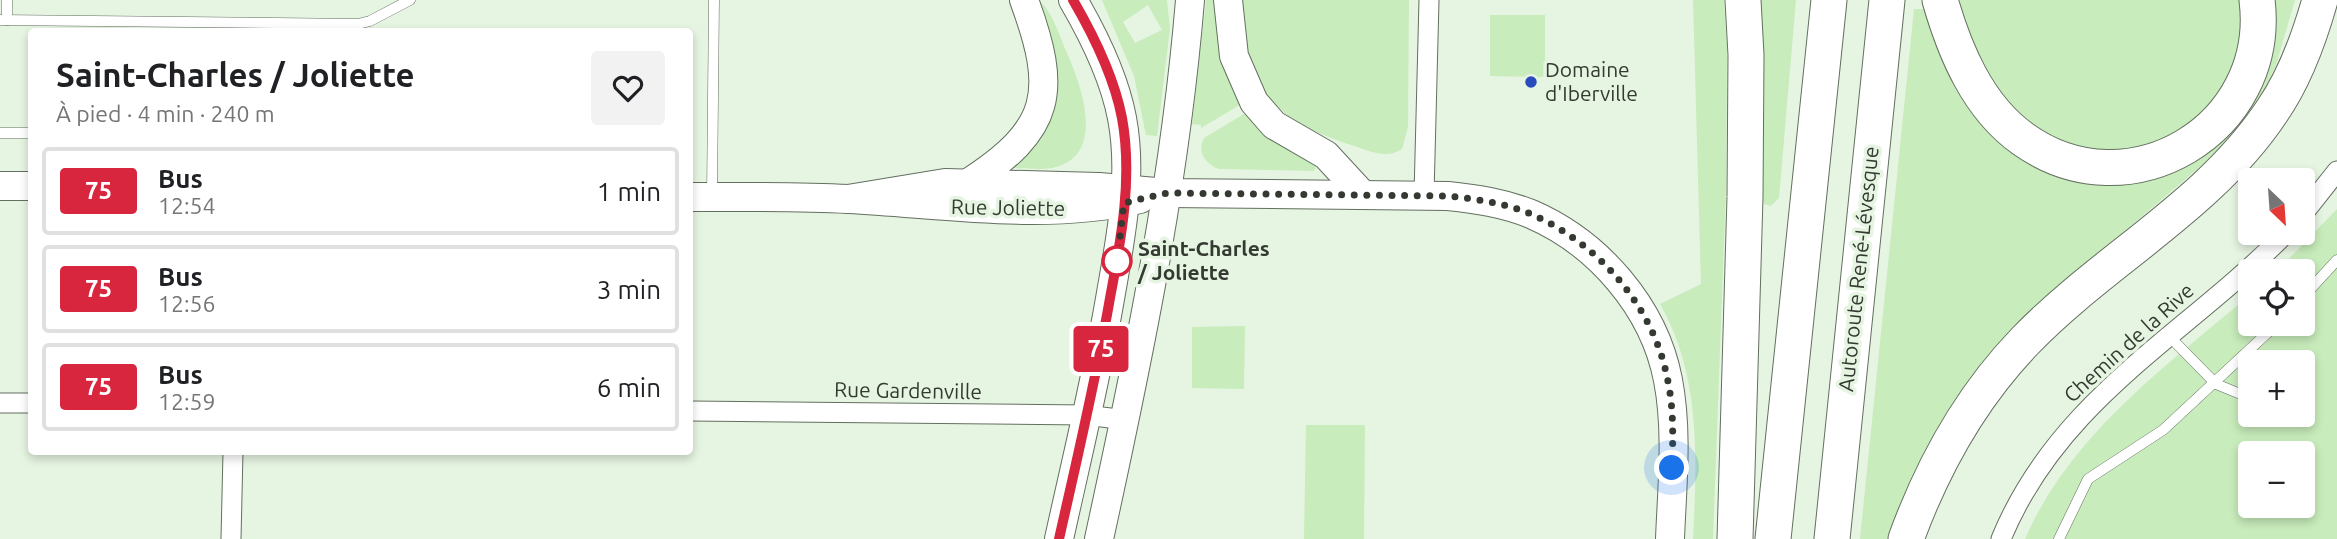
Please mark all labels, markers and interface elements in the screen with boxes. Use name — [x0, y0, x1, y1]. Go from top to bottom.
button: heart — [591, 51, 665, 125]
text: Saint-Charles / Joliette — [56, 56, 415, 93]
place label: Domaine d'Iberville — [1545, 57, 1638, 105]
marker: Domaine d'Iberville — [1523, 74, 1539, 90]
text: À pied · 4 min · 240 m — [56, 101, 275, 126]
street label: Autoroute René-Lévesque — [1833, 145, 1883, 393]
text: Bus — [158, 164, 203, 193]
north arrow — [2238, 168, 2315, 245]
map controls — [2238, 168, 2315, 518]
text: 75 — [85, 177, 112, 204]
text: 1 min — [597, 177, 661, 206]
text: 12:54 — [158, 193, 216, 218]
street label: Rue Joliette — [951, 194, 1065, 220]
place label: Saint-Charles / Joliette — [1137, 236, 1270, 284]
marker: Saint-Charles / Joliette — [1102, 246, 1132, 276]
button: locate — [2238, 259, 2315, 336]
text: Bus — [158, 262, 203, 291]
text: 75 — [85, 275, 112, 302]
text: 3 min — [597, 275, 661, 304]
street label: Chemin de la Rive — [2059, 278, 2198, 407]
text: 12:56 — [158, 291, 216, 316]
line badge: 75 — [1070, 326, 1132, 372]
text: 75 — [1087, 335, 1115, 362]
button: + — [2238, 350, 2315, 427]
text: Bus — [158, 360, 203, 389]
text: 75 — [85, 373, 112, 400]
text: 6 min — [597, 373, 661, 402]
street label: Rue Gardenville — [834, 377, 982, 403]
text: 12:59 — [158, 389, 216, 414]
button: − — [2238, 441, 2315, 518]
your location — [1654, 450, 1689, 485]

